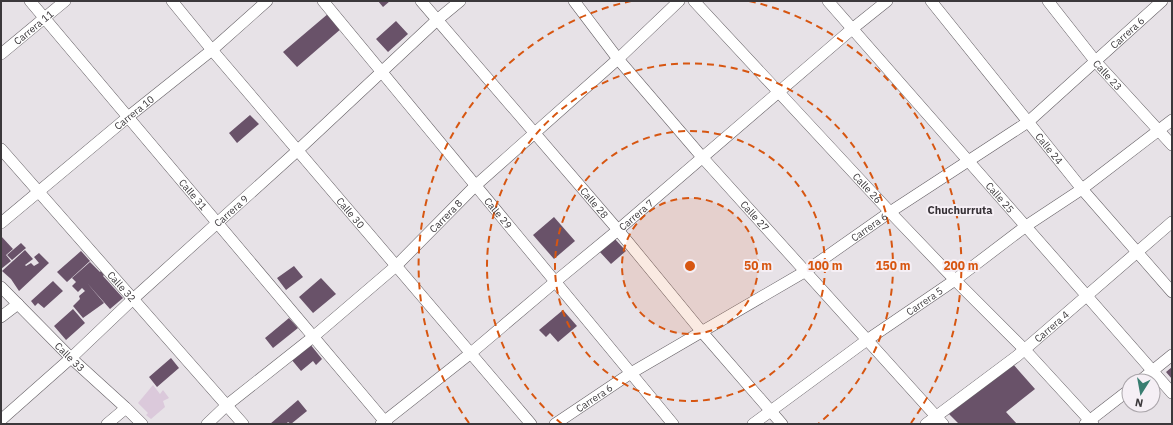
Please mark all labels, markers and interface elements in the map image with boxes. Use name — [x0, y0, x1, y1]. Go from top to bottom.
street label: Carrera 11 — [11, 7, 56, 47]
street label: Carrera 6 — [1107, 14, 1147, 51]
street label: Calle 23 — [1091, 57, 1125, 93]
street label: Carrera 10 — [111, 92, 157, 132]
street label: Calle 24 — [1033, 130, 1066, 167]
street label: Calle 26 — [850, 170, 885, 206]
street label: Calle 31 — [176, 176, 210, 213]
street label: Calle 25 — [983, 179, 1017, 215]
street label: Calle 28 — [578, 184, 611, 221]
street label: Carrera 9 — [211, 192, 251, 229]
street label: Calle 30 — [334, 194, 368, 231]
street label: Calle 29 — [482, 195, 515, 231]
street label: Carrera 8 — [426, 196, 465, 235]
street label: Carrera 7 — [616, 196, 656, 233]
street label: Calle 27 — [738, 198, 772, 234]
district label: Chuchurruta — [928, 203, 993, 217]
street label: Carrera 6 — [848, 209, 890, 244]
text: 50 m — [744, 258, 772, 273]
text: 100 m — [807, 258, 843, 273]
text: 150 m — [875, 258, 911, 273]
text: 200 m — [943, 258, 979, 273]
centre of rings — [683, 259, 697, 273]
street label: Calle 32 — [105, 268, 139, 305]
street label: Carrera 5 — [903, 284, 945, 318]
street label: Carrera 4 — [1031, 308, 1071, 345]
street label: Calle 33 — [52, 339, 88, 374]
north arrow — [1121, 373, 1161, 413]
street label: Carrera 6 — [573, 381, 615, 415]
text: N — [1134, 395, 1144, 410]

